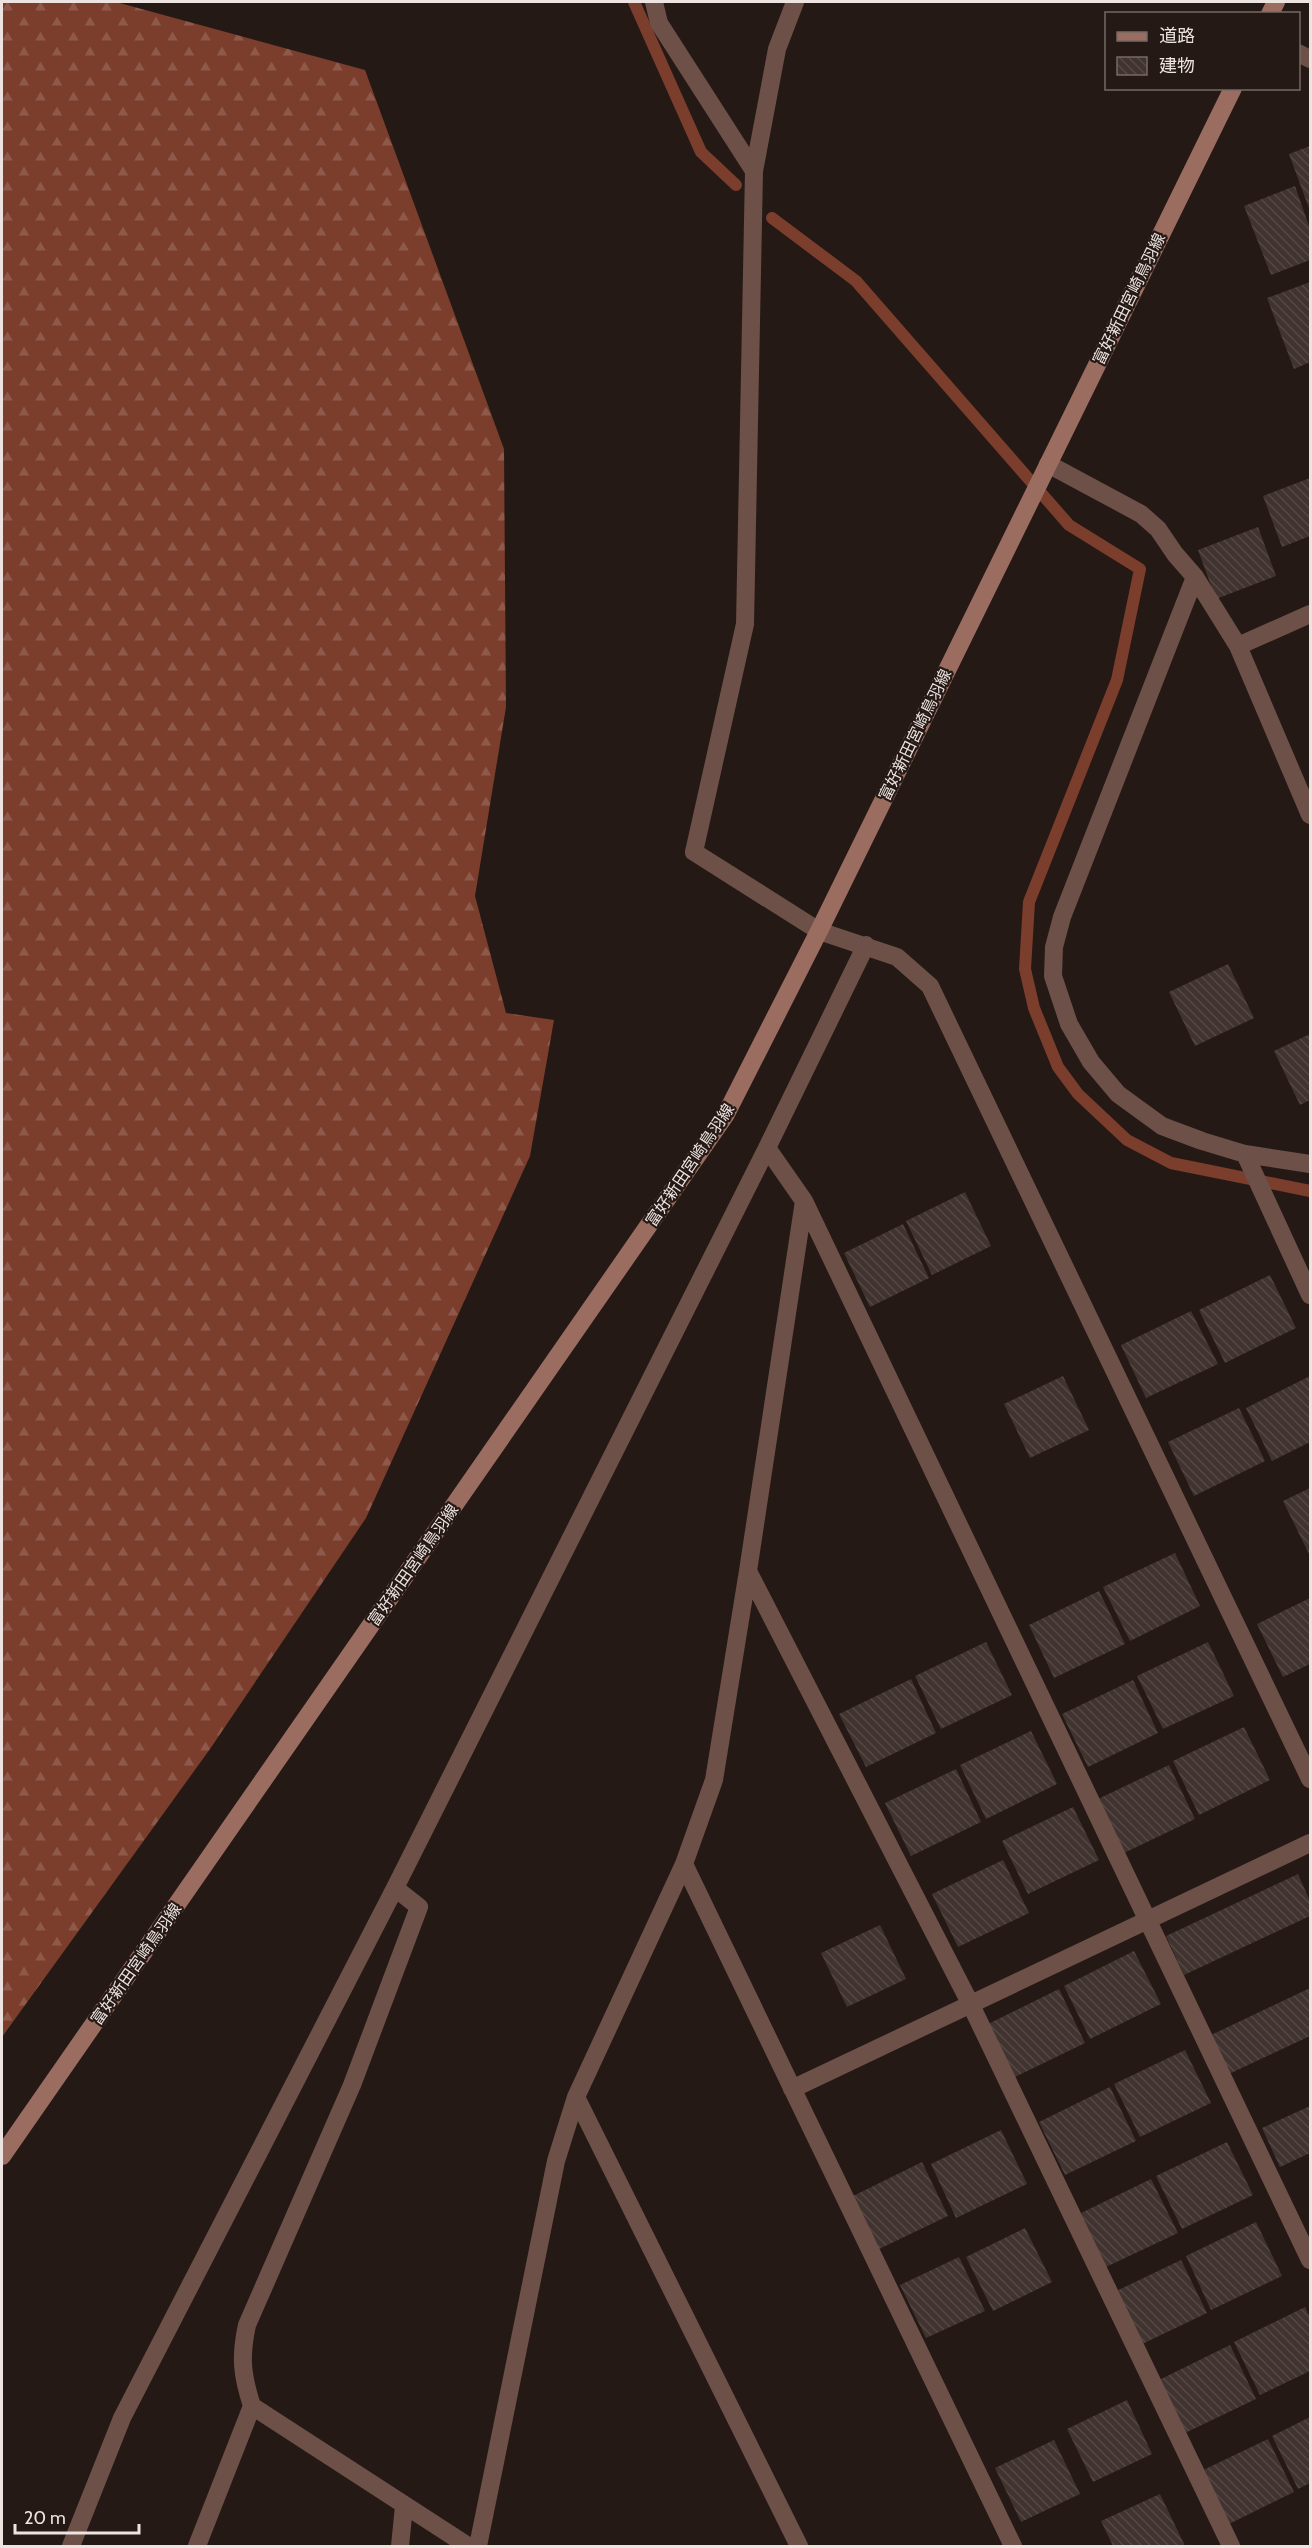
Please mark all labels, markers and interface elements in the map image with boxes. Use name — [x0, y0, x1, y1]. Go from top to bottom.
legend — [1105, 12, 1300, 90]
text: 道路 — [1159, 25, 1195, 47]
text: 建物 — [1159, 55, 1195, 77]
street label: 富好新田宮崎鳥羽線 — [1089, 230, 1169, 368]
street label: 富好新田宮崎鳥羽線 — [875, 666, 955, 804]
street label: 富好新田宮崎鳥羽線 — [642, 1100, 738, 1230]
street label: 富好新田宮崎鳥羽線 — [364, 1501, 462, 1629]
street label: 富好新田宮崎鳥羽線 — [87, 1900, 185, 2028]
scale bar — [15, 2497, 140, 2535]
text: 20 m — [24, 2507, 66, 2529]

